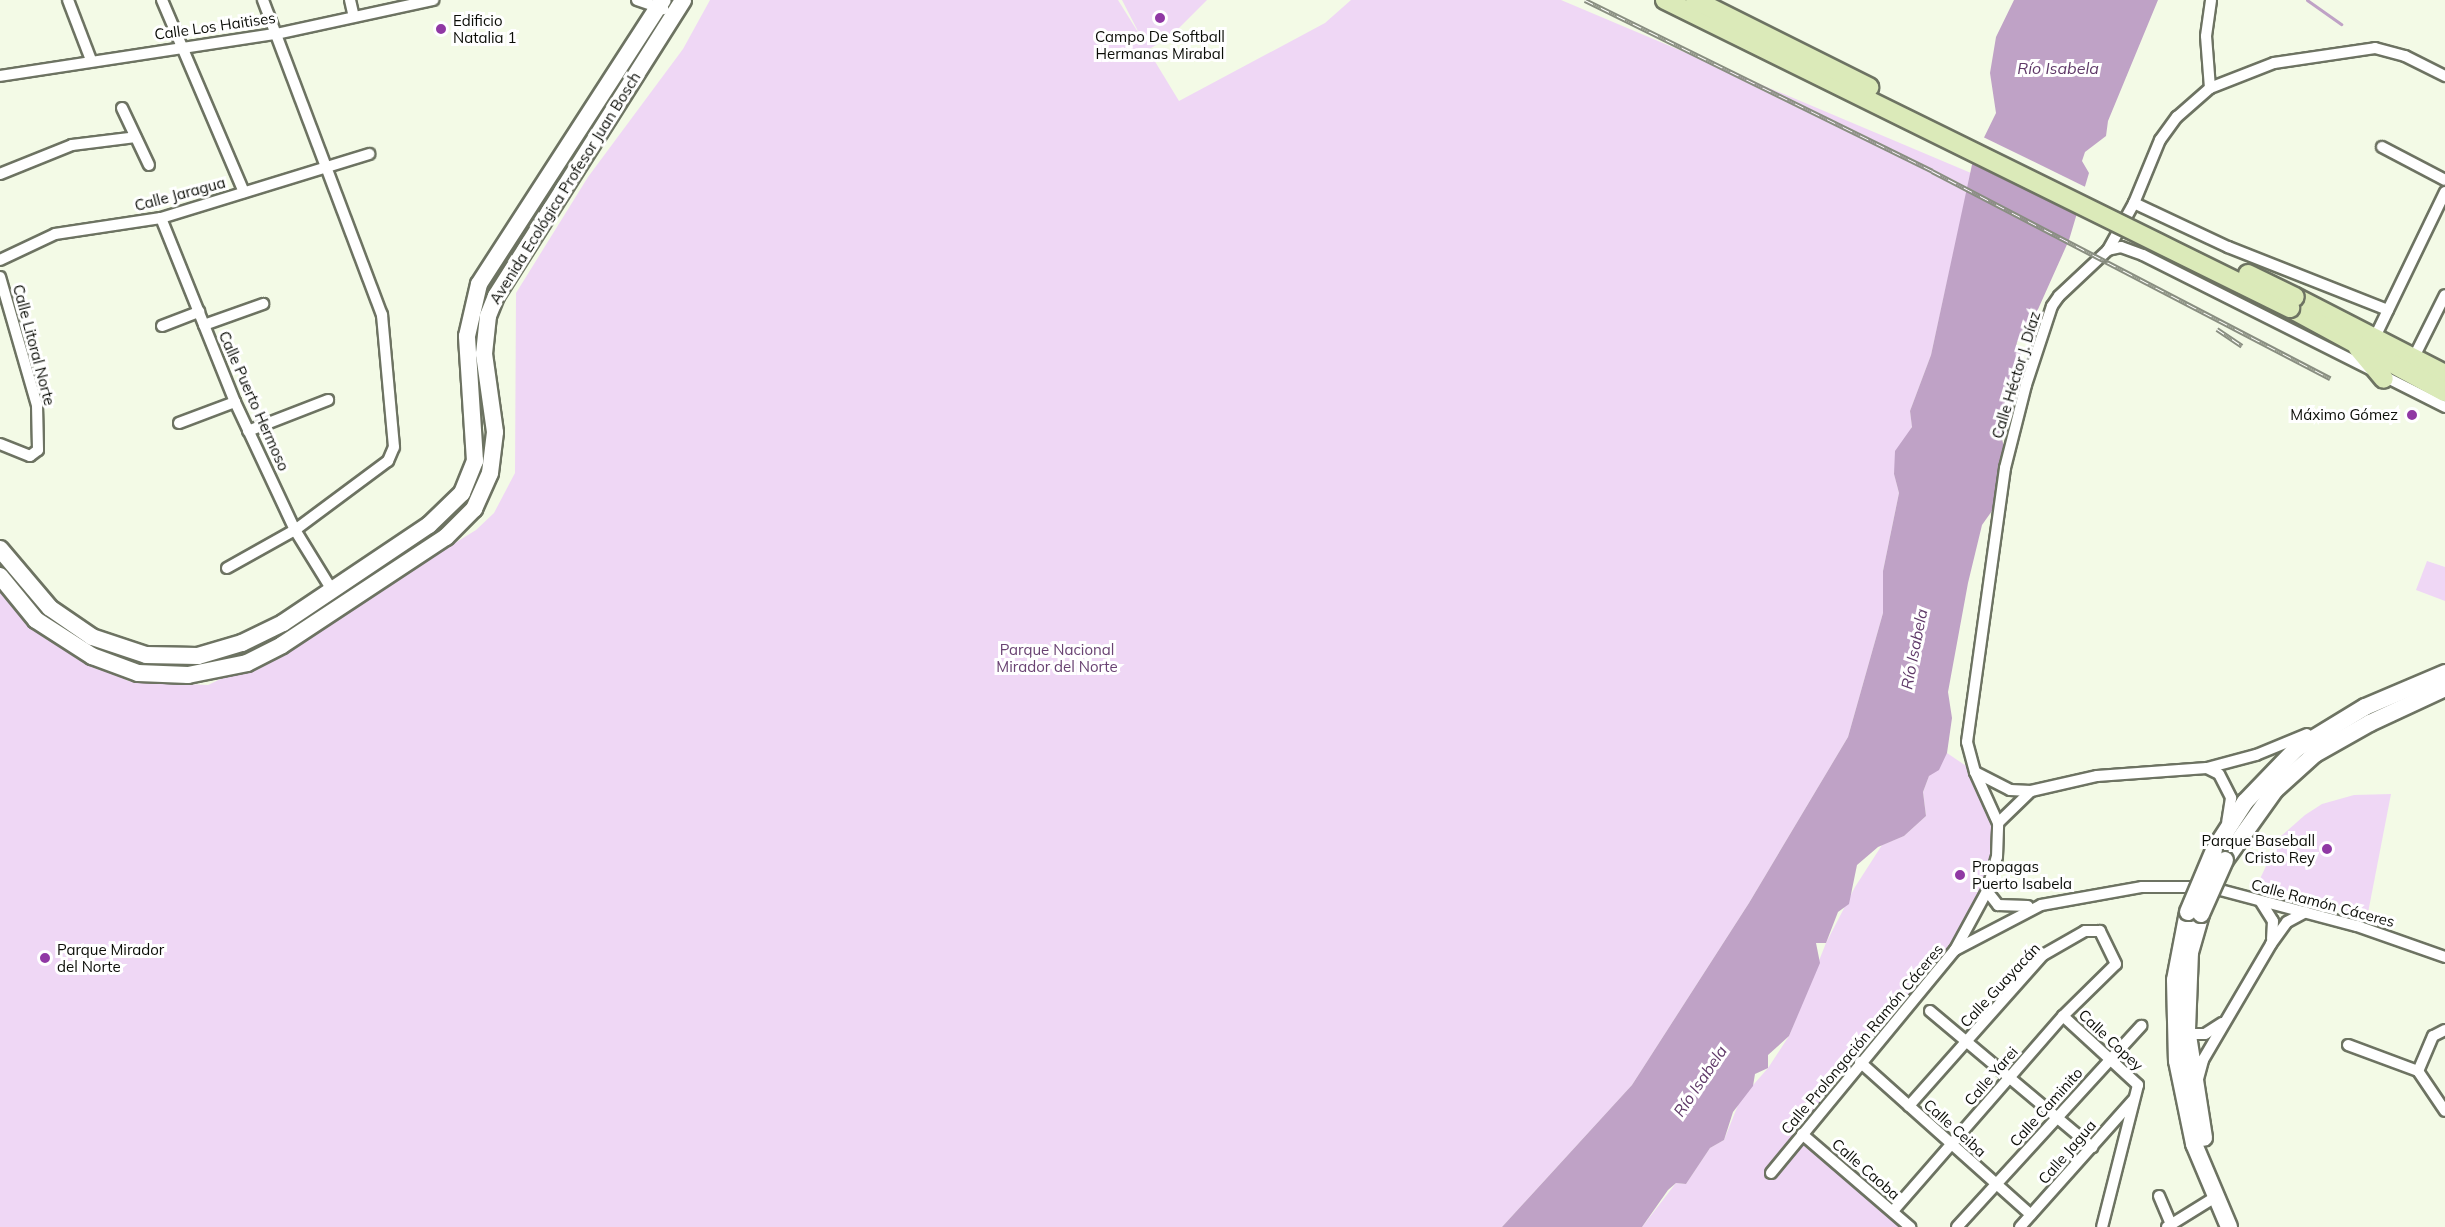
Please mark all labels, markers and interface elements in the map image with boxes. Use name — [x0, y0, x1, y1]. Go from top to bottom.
street label: Calle Los Haitises — [153, 9, 277, 43]
place label: Edificio Natalia 1 — [453, 11, 517, 46]
marker: Campo De Softball Hermanas Mirabal — [1153, 11, 1167, 25]
marker: Edificio Natalia 1 — [434, 22, 448, 36]
place label: Campo De Softball Hermanas Mirabal — [1095, 27, 1225, 62]
water label: Río Isabela — [2017, 58, 2099, 78]
street label: Avenida Ecológica Profesor Juan Bosch — [486, 69, 644, 307]
street label: Calle Jaragua — [133, 173, 227, 215]
street label: Calle Litoral Norte — [9, 283, 59, 407]
street label: Calle Héctor J. Díaz — [1988, 309, 2044, 441]
street label: Calle Puerto Hermoso — [215, 328, 293, 474]
place label: Máximo Gómez — [2290, 406, 2398, 424]
marker: Máximo Gómez — [2403, 406, 2421, 424]
water label: Río Isabela — [1897, 607, 1931, 691]
park label: Parque Nacional Mirador del Norte — [996, 640, 1118, 675]
place label: Parque Baseball Cristo Rey — [2202, 831, 2315, 866]
marker: Parque Baseball Cristo Rey — [2320, 842, 2334, 856]
place label: Propagas Puerto Isabela — [1972, 857, 2072, 892]
marker: Propagas Puerto Isabela — [1953, 868, 1967, 882]
street label: Calle Ramón Cáceres — [2249, 875, 2397, 931]
street label: Calle Guayacán — [1956, 939, 2044, 1031]
place label: Parque Mirador del Norte — [57, 940, 164, 975]
street label: Calle Prolongación Ramón Cáceres — [1777, 940, 1947, 1138]
marker: Parque Mirador del Norte — [38, 951, 52, 965]
street label: Calle Copey — [2075, 1006, 2147, 1074]
water label: Río Isabela — [1669, 1042, 1731, 1120]
street label: Calle Yarei — [1961, 1043, 2021, 1109]
street label: Calle Caminito — [2006, 1064, 2086, 1150]
street label: Calle Ceiba — [1920, 1095, 1990, 1161]
street label: Calle Jagua — [2034, 1116, 2100, 1188]
street label: Calle Caoba — [1828, 1135, 1904, 1203]

